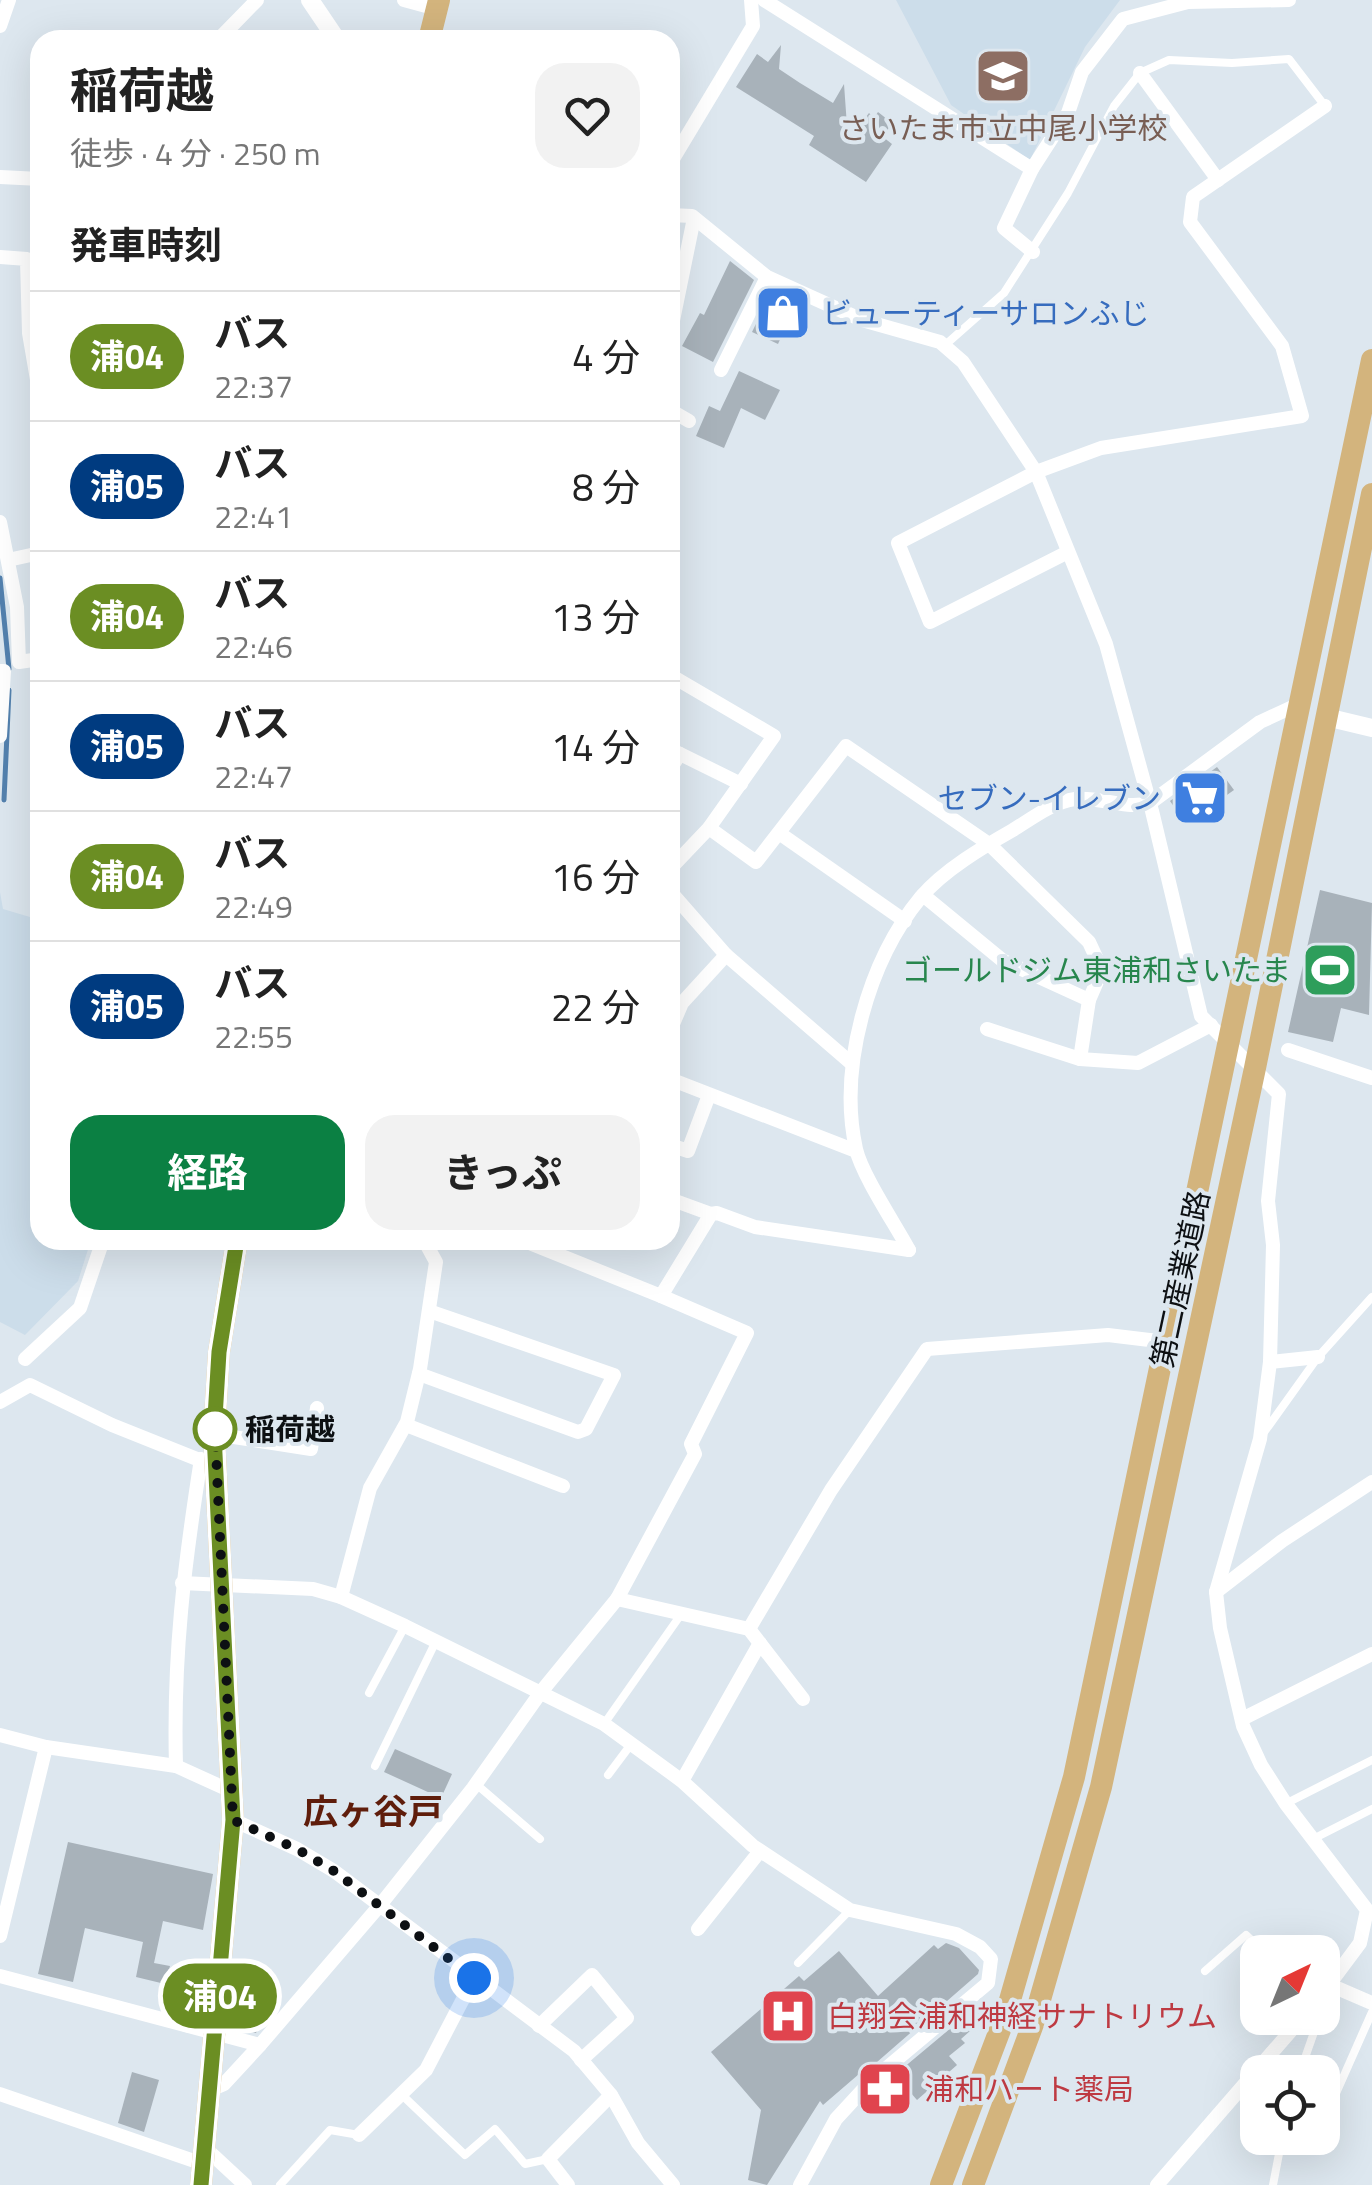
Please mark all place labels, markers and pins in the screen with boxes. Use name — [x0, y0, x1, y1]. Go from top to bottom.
school or university icon: さいたま市立中尾小学校 — [973, 46, 1033, 106]
place label: さいたま市立中尾小学校 — [838, 105, 1168, 151]
shop icon: ビューティーサロンふじ — [753, 283, 813, 343]
place label: ビューティーサロンふじ — [822, 290, 1150, 336]
supermarket icon: セブン-イレブン — [1170, 768, 1230, 828]
place label: セブン-イレブン — [938, 775, 1161, 821]
sports icon: ゴールドジム東浦和さいたま — [1300, 940, 1360, 1000]
place label: ゴールドジム東浦和さいたま — [902, 947, 1291, 993]
place label: 稲荷越 — [245, 1406, 335, 1452]
marker: 稲荷越 — [194, 1408, 236, 1450]
hospital icon: 白翔会浦和神経サナトリウム — [758, 1986, 818, 2046]
place label: 白翔会浦和神経サナトリウム — [827, 1993, 1217, 2039]
pharmacy icon: 浦和ハート薬局 — [855, 2059, 915, 2119]
place label: 浦和ハート薬局 — [924, 2066, 1134, 2112]

